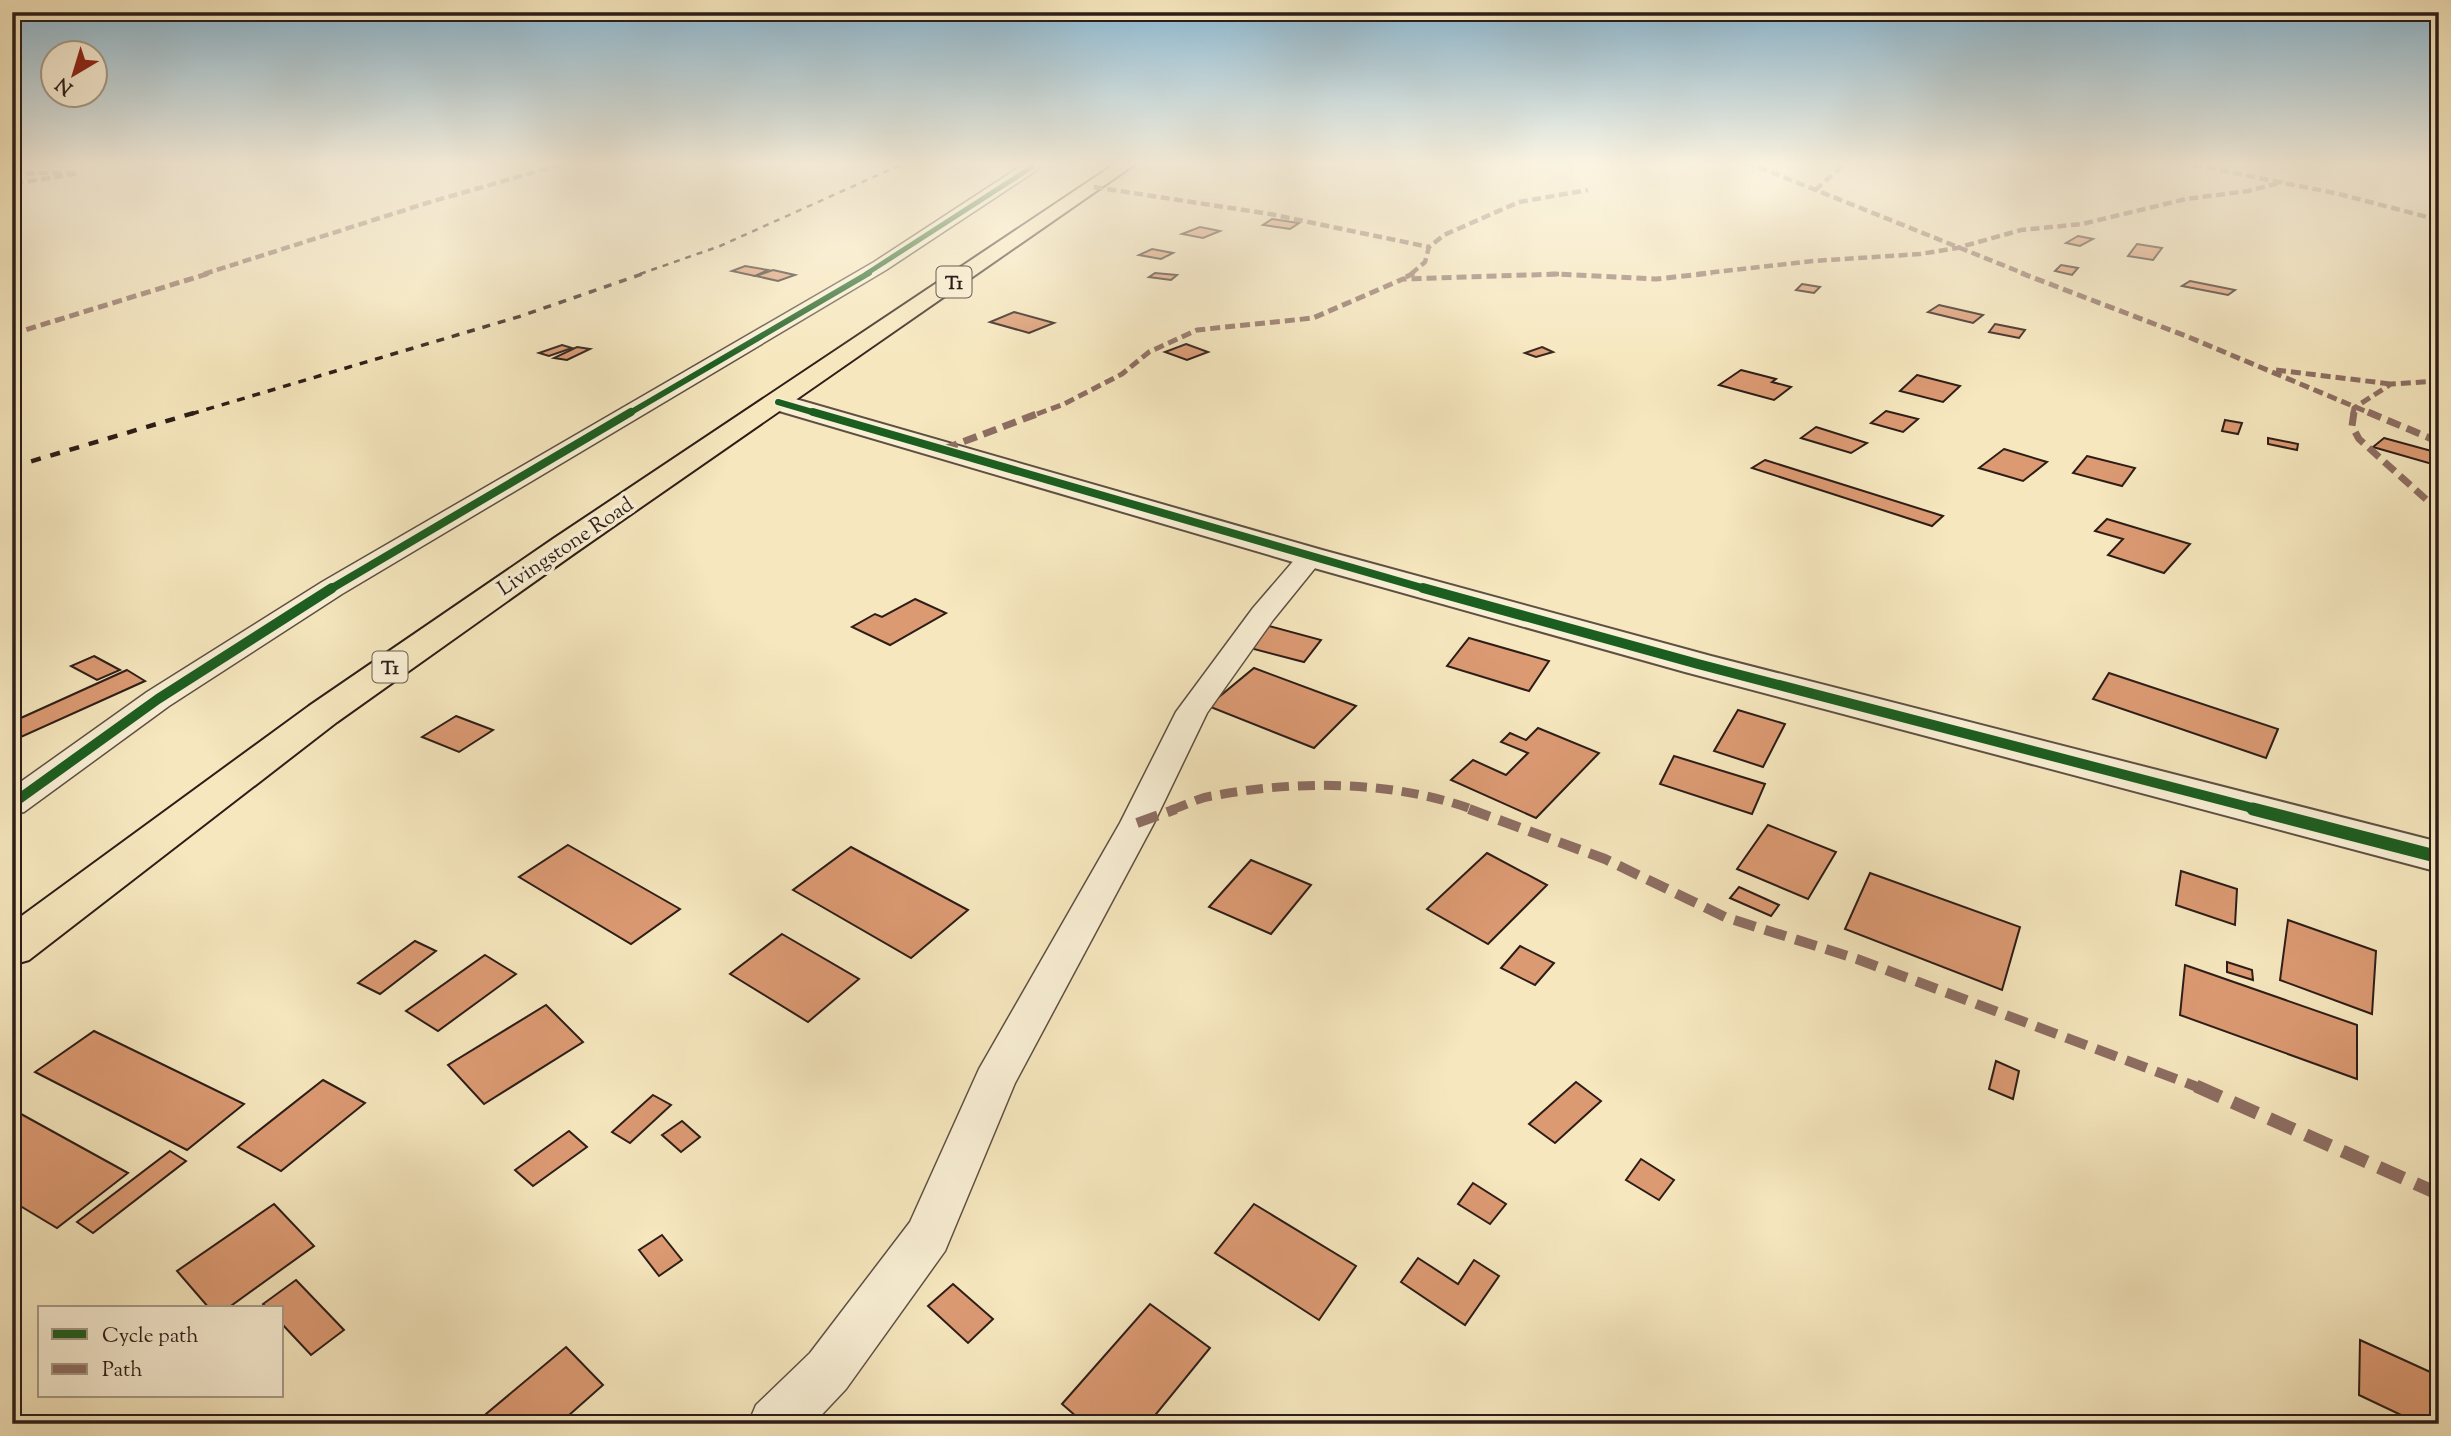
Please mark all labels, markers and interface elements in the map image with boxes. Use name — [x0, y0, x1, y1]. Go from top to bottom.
north arrow — [38, 38, 108, 108]
text: N — [51, 70, 79, 101]
road number: T1 — [936, 266, 972, 298]
street label: Livingstone Road — [492, 491, 640, 604]
road number: T1 — [372, 652, 408, 682]
legend — [38, 1306, 284, 1398]
text: Cycle path — [102, 1322, 199, 1352]
text: Path — [102, 1356, 143, 1386]

